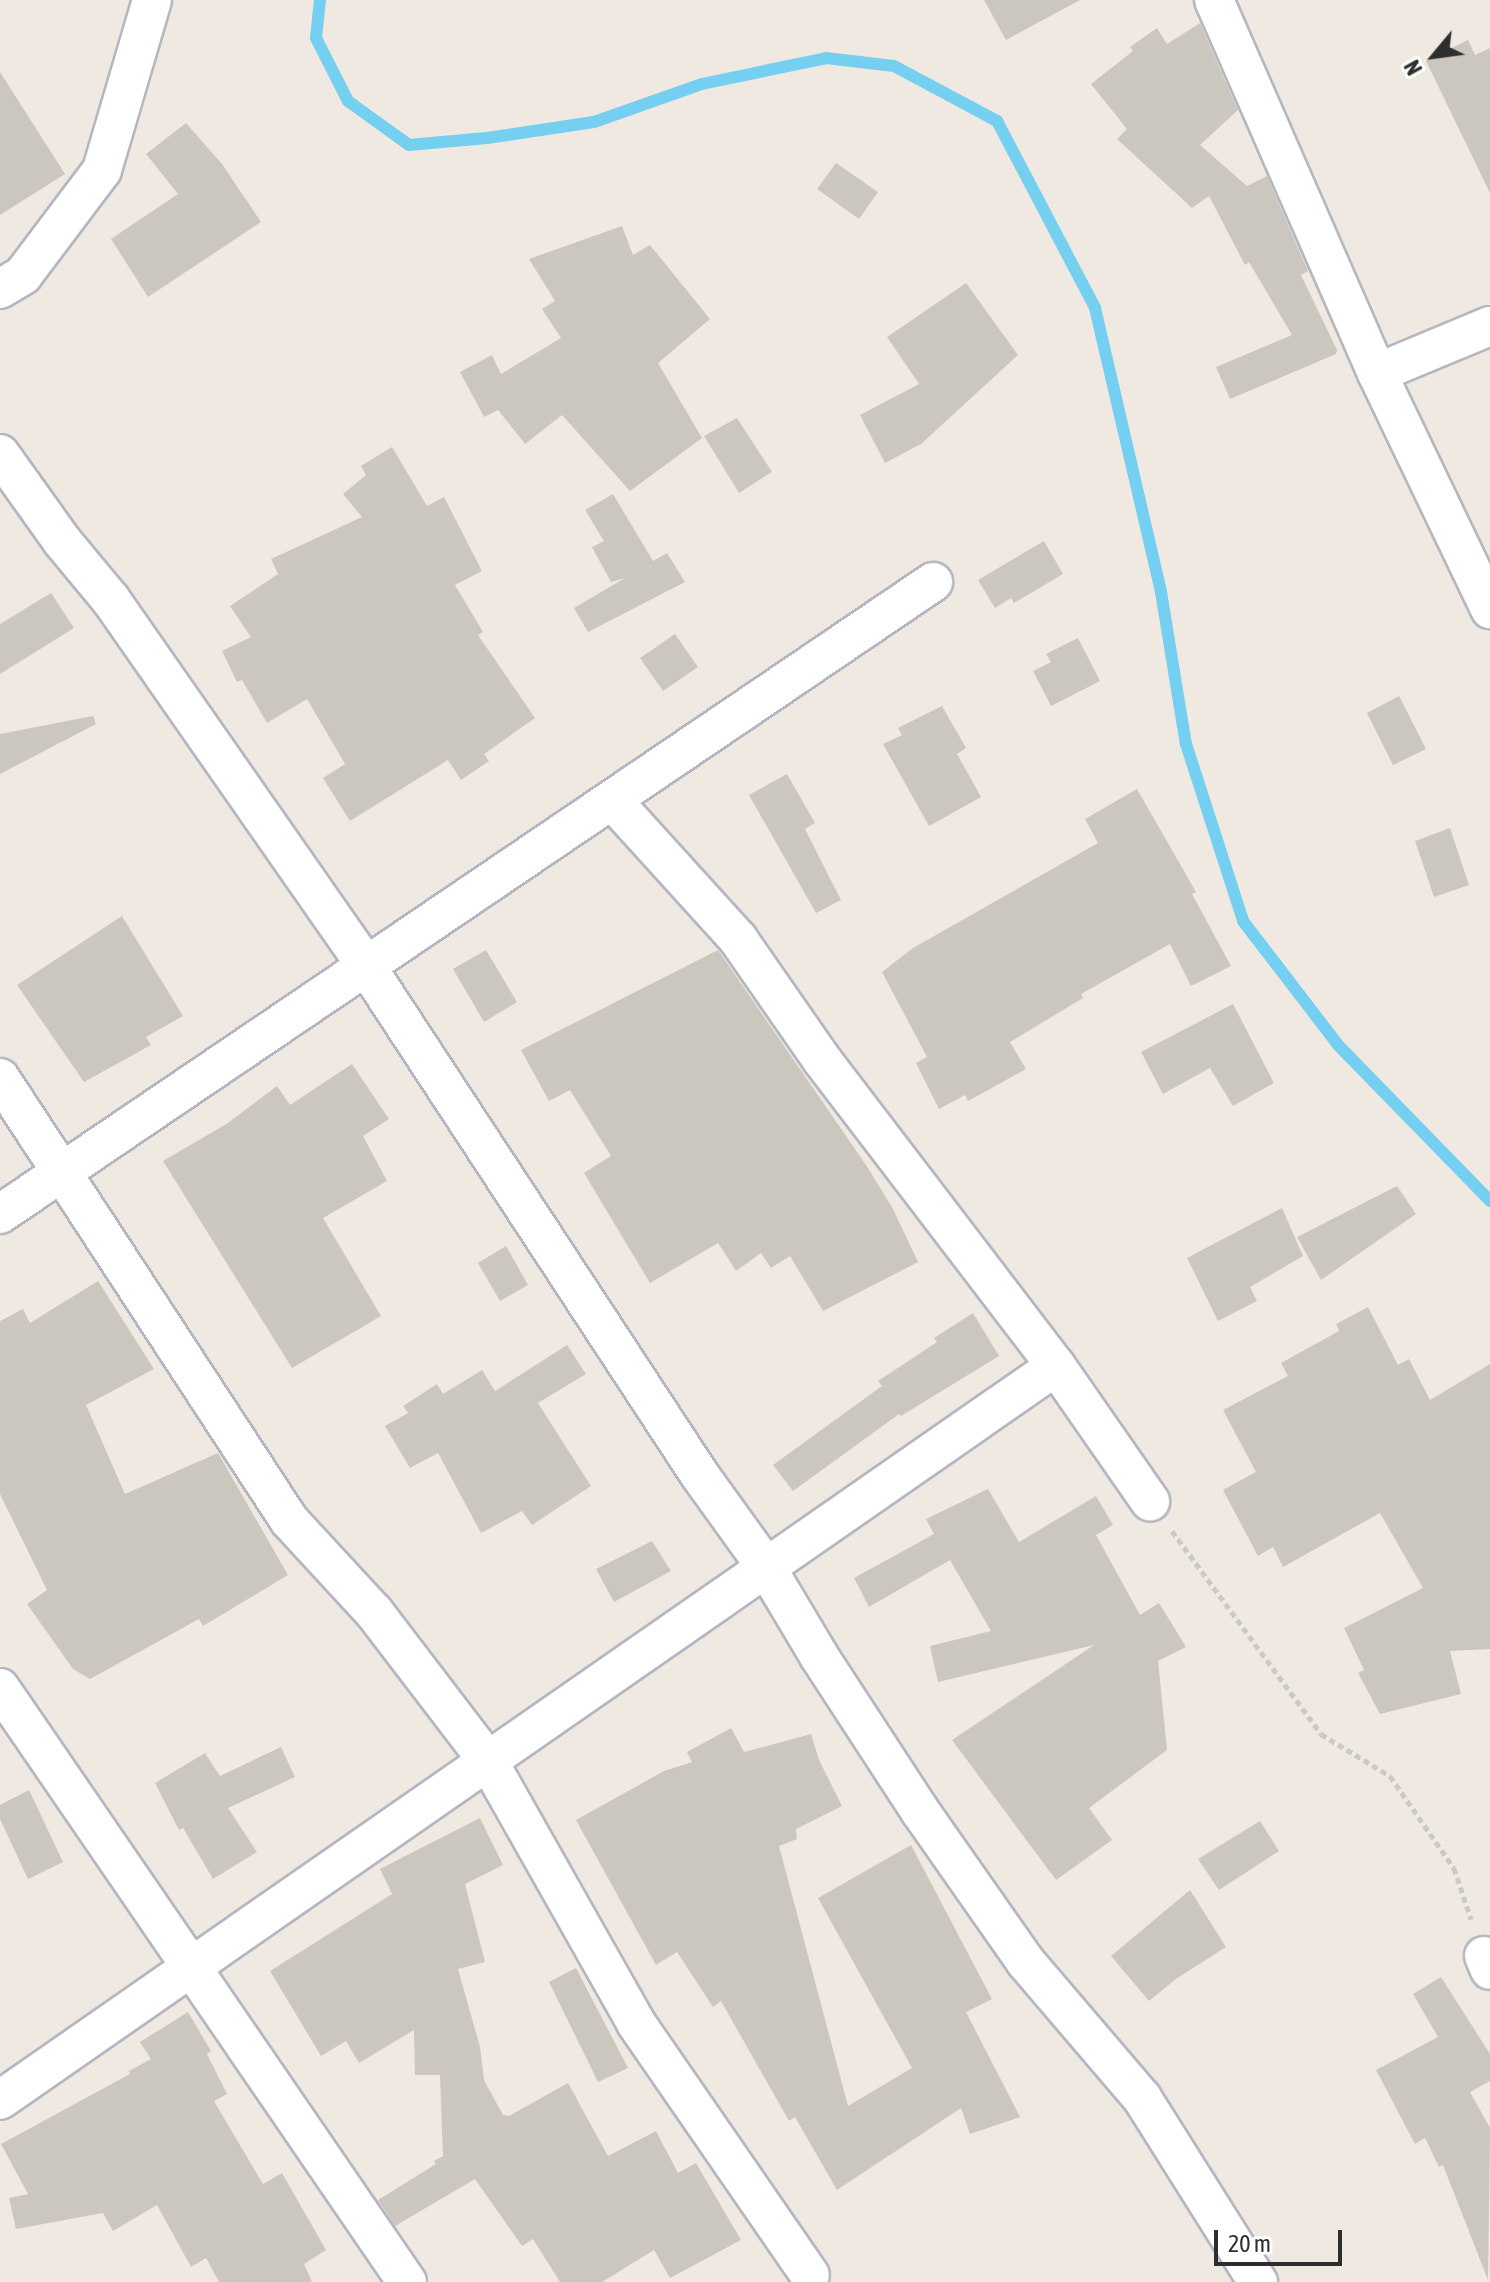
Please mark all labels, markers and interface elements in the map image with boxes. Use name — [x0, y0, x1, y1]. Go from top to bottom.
north arrow — [1394, 16, 1474, 96]
text: N — [1398, 56, 1428, 80]
scale bar — [1218, 2214, 1346, 2264]
text: 20 m — [1228, 2230, 1271, 2257]

